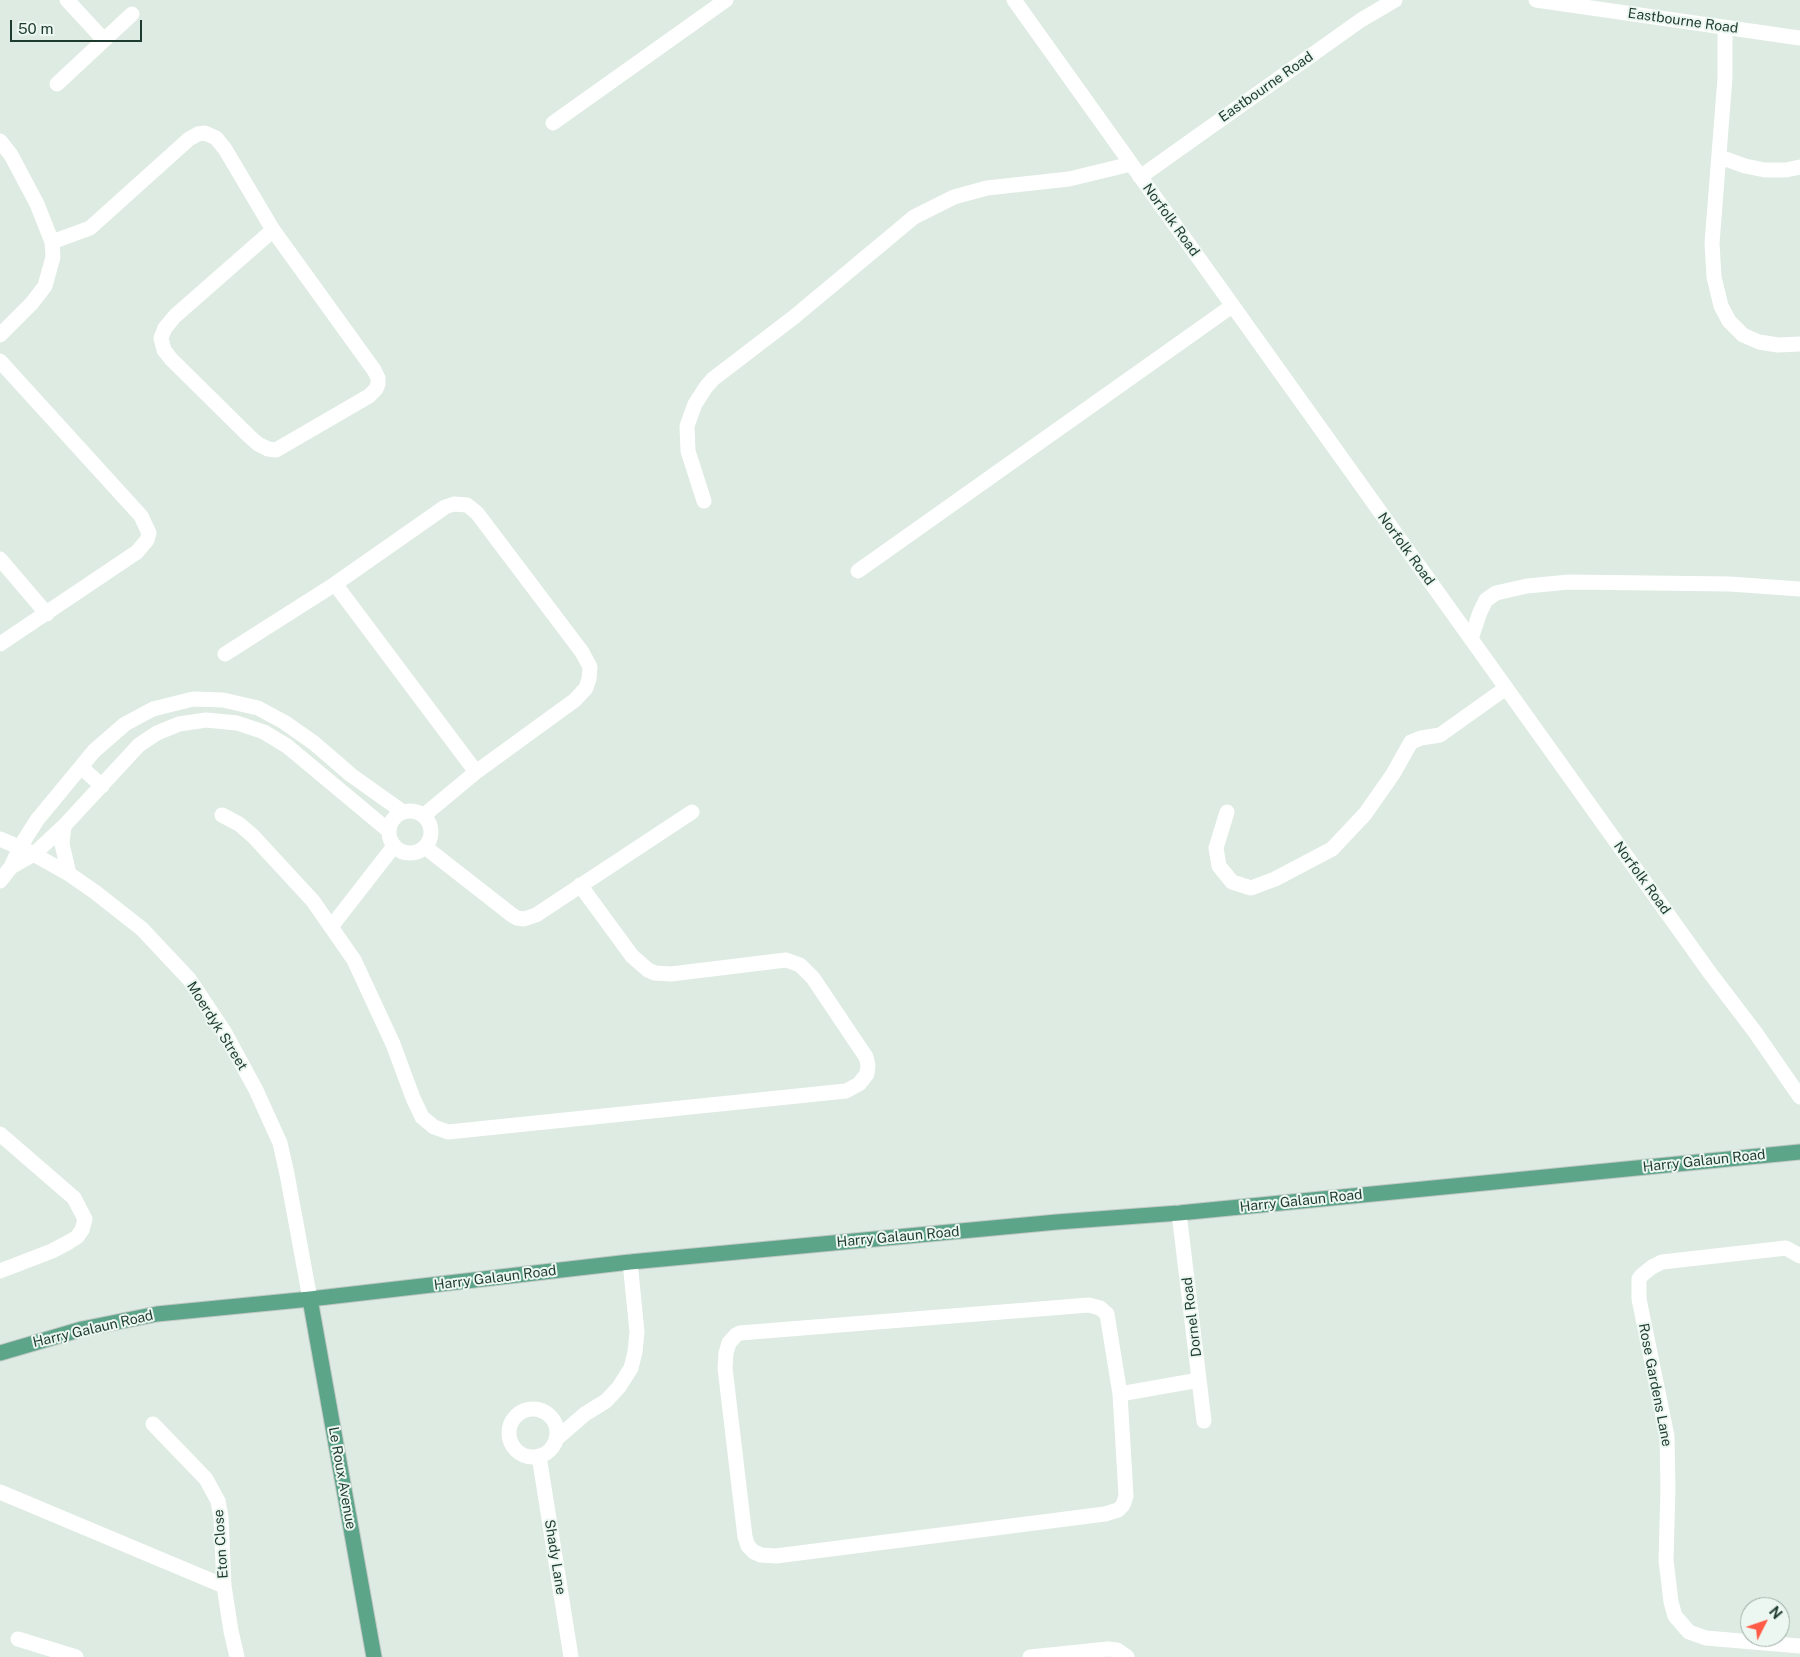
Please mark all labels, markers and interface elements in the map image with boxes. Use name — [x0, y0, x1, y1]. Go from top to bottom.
street label: Eastbourne Road — [1627, 5, 1739, 37]
scale bar — [12, 10, 145, 42]
text: 50 m — [18, 20, 53, 37]
street label: Eastbourne Road — [1216, 48, 1316, 126]
street label: Norfolk Road — [1139, 180, 1203, 260]
street label: Norfolk Road — [1374, 509, 1438, 589]
street label: Norfolk Road — [1610, 838, 1674, 918]
street label: Moerdyk Street — [183, 979, 251, 1073]
street label: Harry Galaun Road — [1642, 1146, 1766, 1176]
street label: Harry Galaun Road — [1239, 1186, 1363, 1216]
street label: Harry Galaun Road — [836, 1223, 960, 1251]
street label: Harry Galaun Road — [433, 1262, 557, 1294]
street label: Dornel Road — [1179, 1276, 1205, 1358]
street label: Harry Galaun Road — [31, 1307, 155, 1351]
street label: Rose Gardens Lane — [1635, 1322, 1675, 1448]
street label: Le Roux Avenue — [325, 1425, 359, 1531]
street label: Eton Close — [210, 1509, 232, 1579]
street label: Shady Lane — [541, 1518, 569, 1596]
north arrow — [1740, 1597, 1790, 1647]
text: N — [1766, 1603, 1785, 1622]

